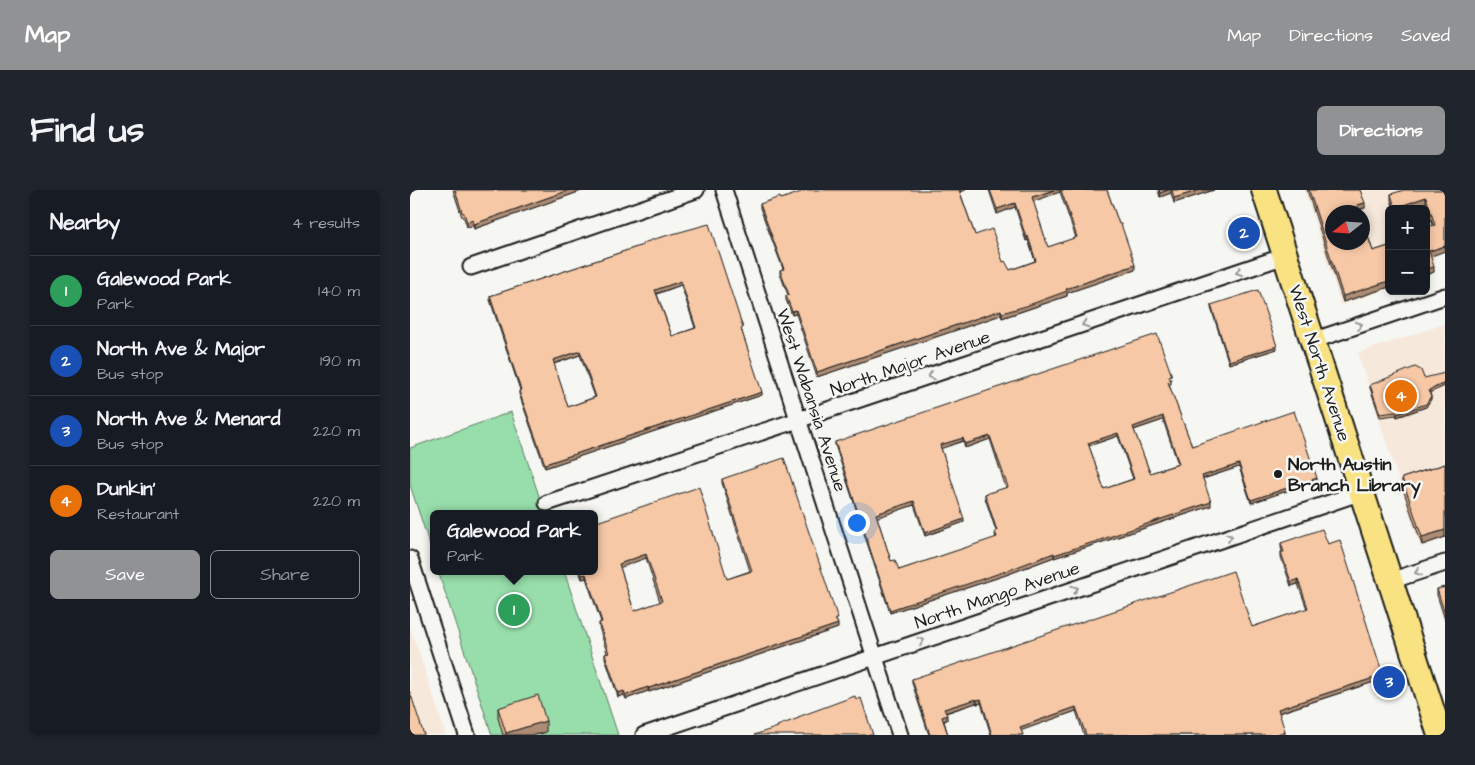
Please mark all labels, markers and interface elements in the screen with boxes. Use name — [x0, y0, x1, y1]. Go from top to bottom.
text: Map — [25, 18, 70, 52]
text: Map — [1227, 23, 1261, 48]
text: Directions — [1289, 23, 1373, 48]
text: Saved — [1401, 23, 1450, 48]
text: Find us — [30, 106, 144, 155]
button: Directions — [1317, 106, 1445, 155]
north arrow — [1325, 205, 1370, 250]
map controls — [1385, 205, 1430, 295]
button: + — [1385, 205, 1430, 250]
text: Nearby — [50, 208, 120, 237]
text: 4 results — [292, 212, 360, 234]
pin: 2 — [1228, 214, 1260, 252]
button: − — [1385, 250, 1430, 295]
text: Galewood Park — [97, 266, 231, 293]
one-way arrow — [1235, 266, 1244, 276]
text: 1 — [65, 280, 67, 302]
text: 140 m — [318, 280, 360, 302]
street label: West North Avenue — [1282, 282, 1357, 445]
text: Park — [97, 293, 134, 315]
street label: West Wabansia Avenue — [770, 305, 853, 495]
one-way arrow — [1081, 318, 1090, 328]
one-way arrow — [1354, 321, 1362, 331]
street label: North Major Avenue — [827, 324, 994, 403]
text: North Ave & Major — [97, 336, 265, 363]
text: 2 — [61, 350, 71, 372]
text: 190 m — [320, 350, 360, 372]
text: Bus stop — [97, 363, 163, 385]
one-way arrow — [927, 370, 936, 380]
pin: 4 — [1385, 377, 1417, 415]
text: North Ave & Menard — [97, 406, 280, 433]
text: 3 — [62, 420, 70, 442]
text: 220 m — [313, 420, 360, 442]
text: Bus stop — [97, 433, 163, 455]
place label: North Austin Branch Library — [1288, 452, 1421, 499]
marker: North Austin Branch Library — [1272, 468, 1284, 480]
text: Dunkin' — [97, 476, 156, 503]
text: 4 — [61, 490, 71, 512]
text: 220 m — [313, 490, 360, 512]
text: Restaurant — [97, 503, 179, 525]
popup — [430, 510, 598, 575]
your location — [844, 510, 870, 536]
text: Galewood Park — [447, 518, 581, 545]
one-way arrow — [1224, 533, 1233, 543]
text: Park — [447, 545, 484, 567]
button: Save — [50, 550, 200, 599]
button: Share — [210, 550, 360, 599]
street label: North Mango Avenue — [911, 555, 1084, 636]
one-way arrow — [1414, 566, 1422, 576]
one-way arrow — [1070, 585, 1079, 595]
pin: 1 — [498, 591, 530, 629]
one-way arrow — [916, 636, 925, 646]
pin: 3 — [1373, 663, 1405, 701]

